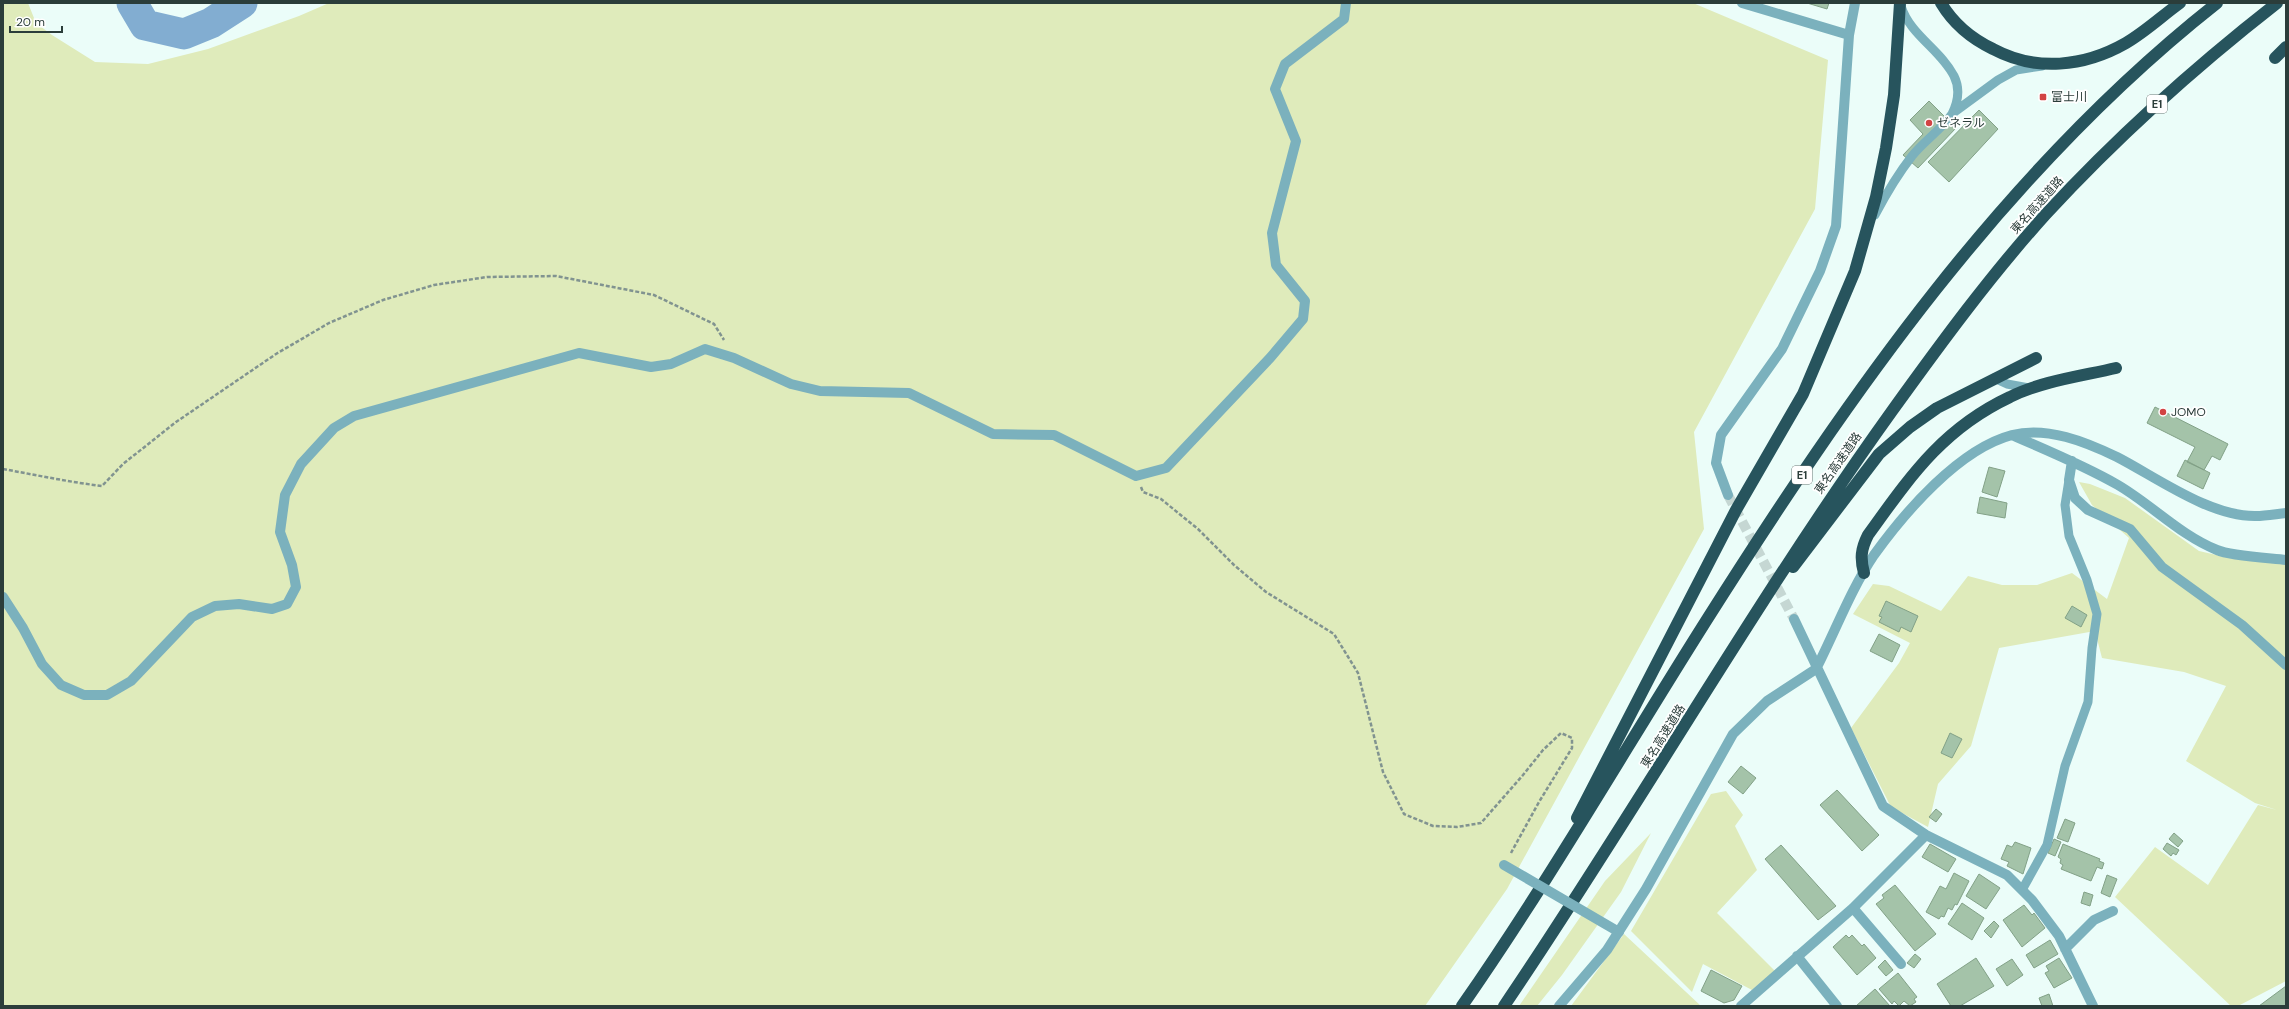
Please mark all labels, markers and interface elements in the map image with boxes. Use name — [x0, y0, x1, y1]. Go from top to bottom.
scale bar — [10, 8, 62, 34]
text: 20 m — [16, 14, 45, 30]
place label: 富士川 — [2051, 89, 2087, 105]
marker: 富士川 — [2038, 92, 2048, 102]
road number: E1 — [2147, 95, 2167, 113]
place label: ゼネラル — [1937, 115, 1985, 131]
marker: ゼネラル — [1924, 118, 1934, 128]
street label: 東名高速道路 — [2007, 173, 2067, 237]
place label: JOMO — [2171, 404, 2206, 420]
marker: JOMO — [2158, 407, 2168, 417]
street label: 東名高速道路 — [1811, 429, 1865, 497]
road number: E1 — [1792, 466, 1812, 484]
street label: 東名高速道路 — [1637, 701, 1689, 771]

